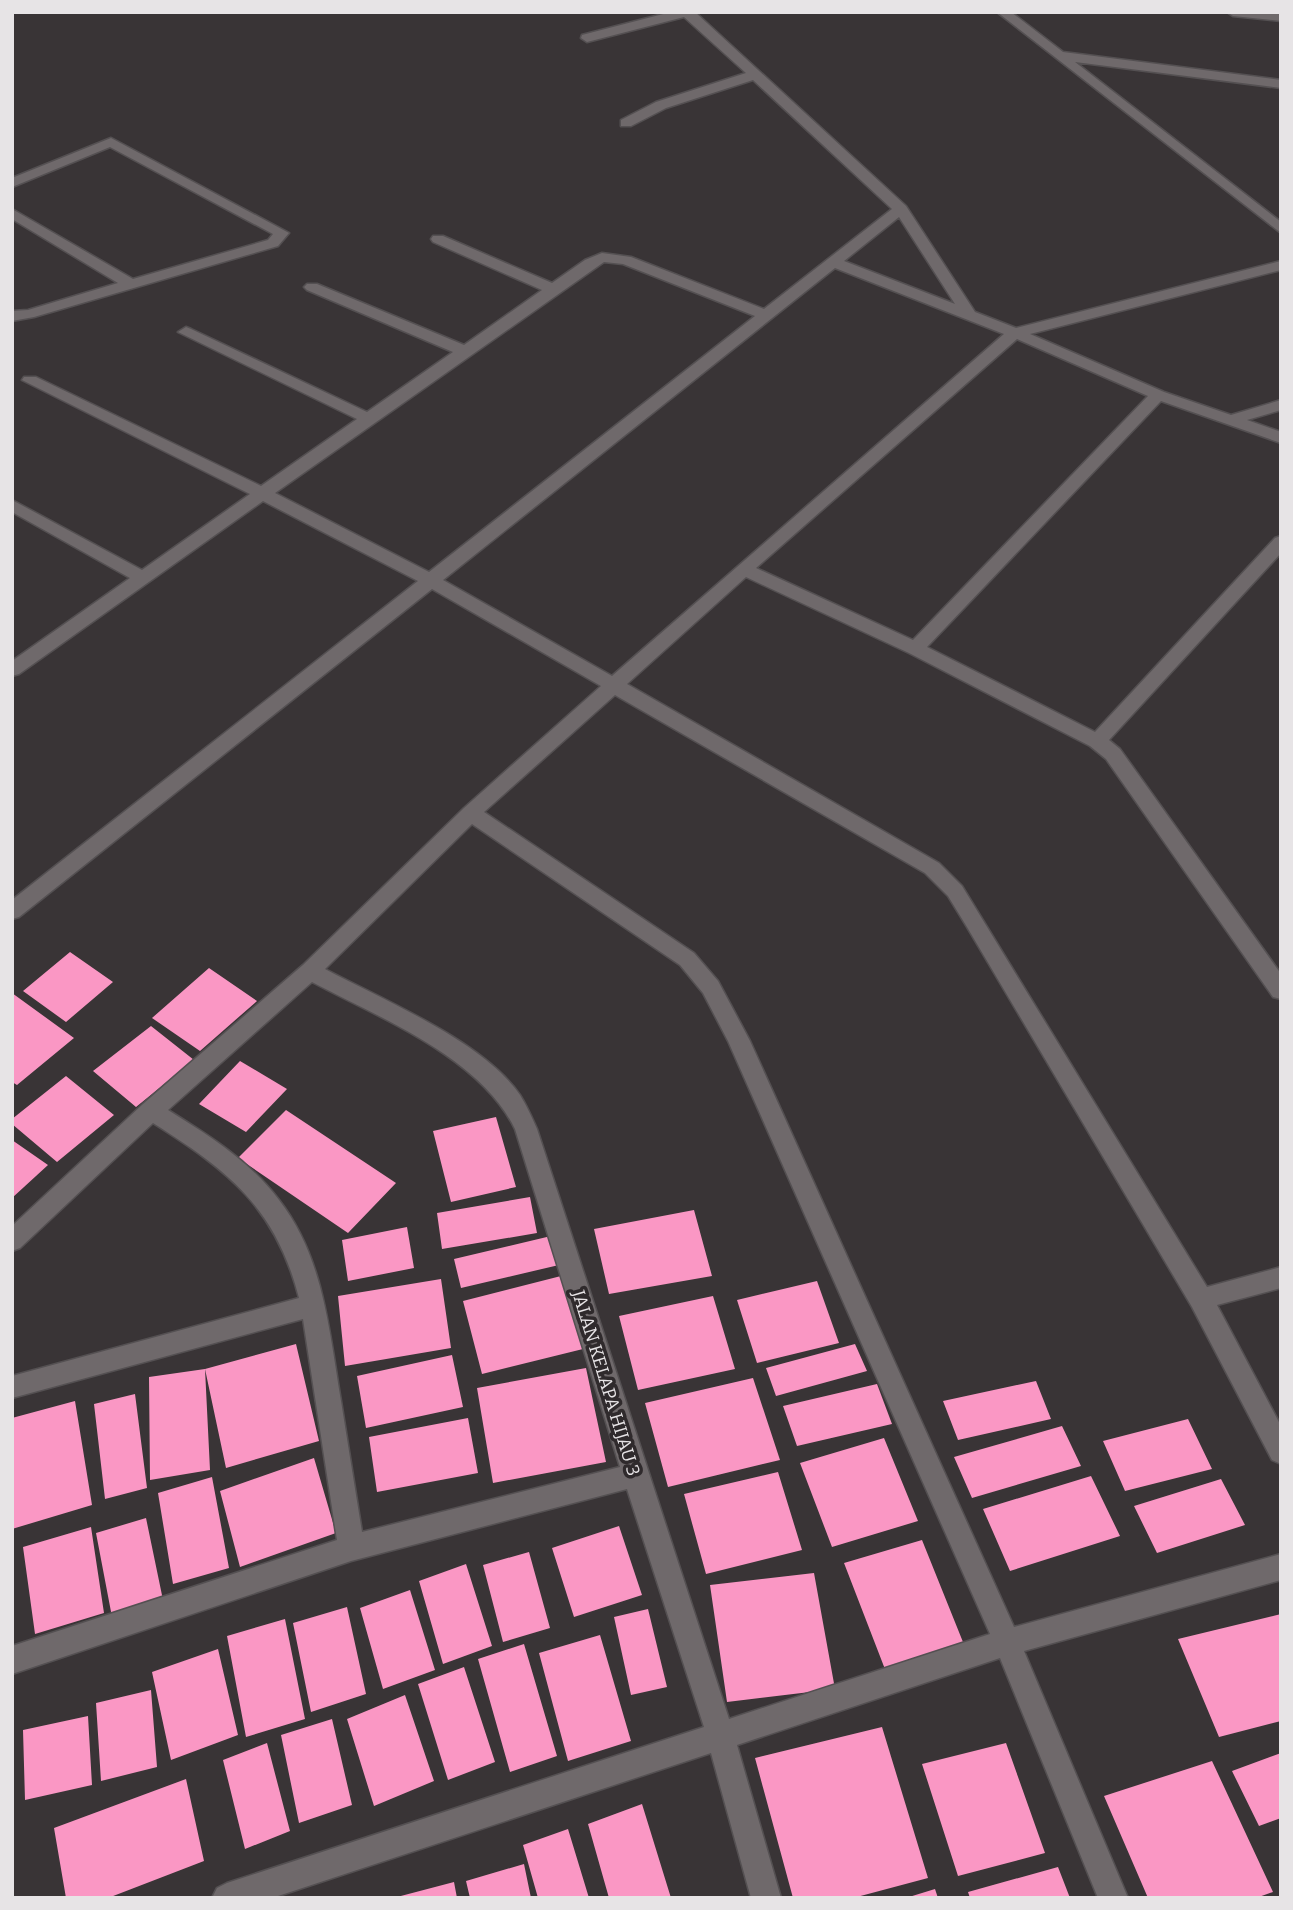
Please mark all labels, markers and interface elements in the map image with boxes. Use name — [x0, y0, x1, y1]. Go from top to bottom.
street label: JALAN KELAPA HIJAU 3 — [567, 1287, 645, 1478]

